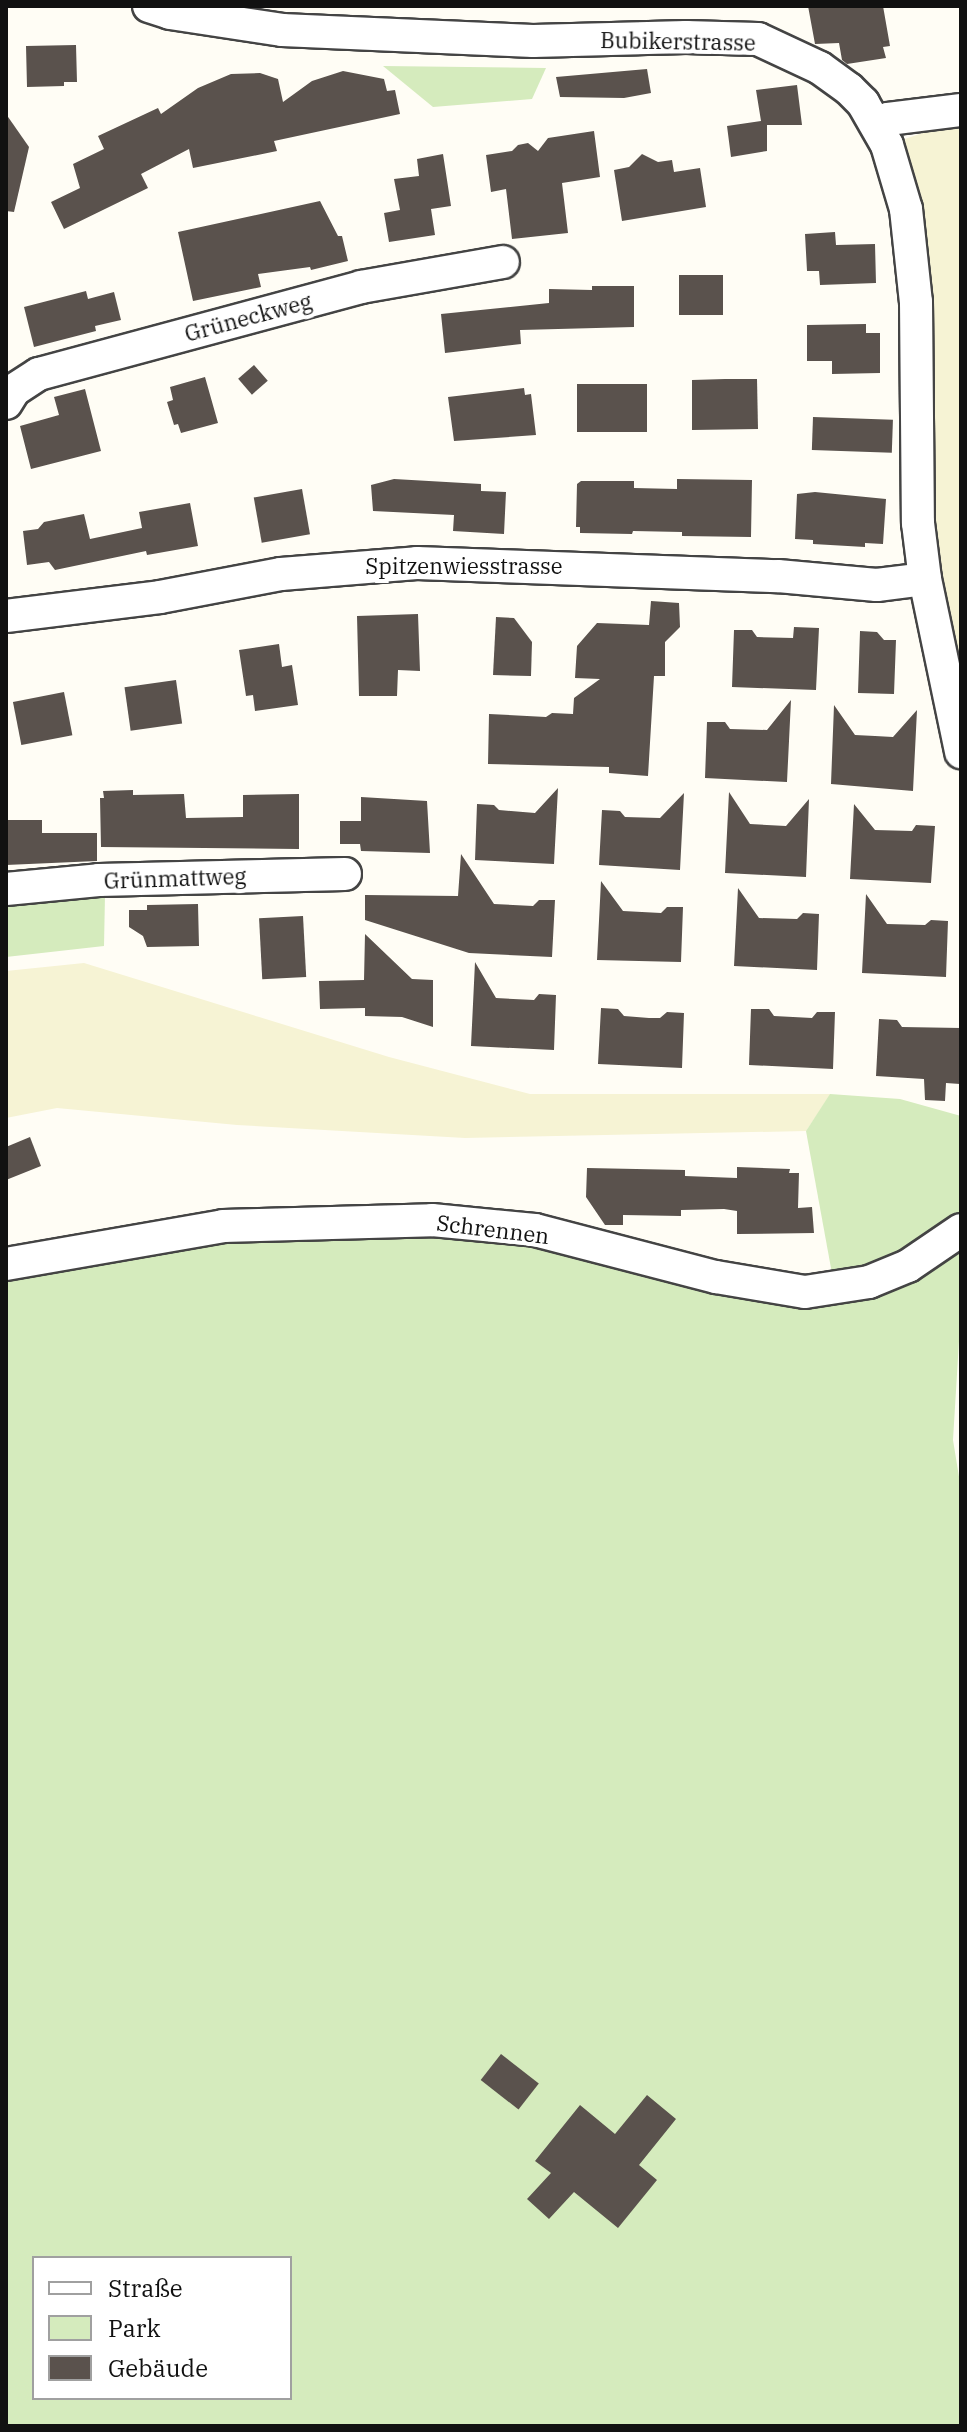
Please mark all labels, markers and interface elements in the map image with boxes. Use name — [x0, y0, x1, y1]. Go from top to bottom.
street label: Bubikerstrasse — [600, 26, 756, 56]
street label: Grüneckweg — [182, 287, 314, 347]
street label: Spitzenwiesstrasse — [365, 553, 563, 579]
street label: Grünmattweg — [103, 862, 247, 894]
street label: Schrennen — [435, 1209, 551, 1249]
legend — [32, 2256, 292, 2400]
text: Straße — [108, 2272, 183, 2304]
text: Park — [108, 2312, 160, 2344]
text: Gebäude — [108, 2352, 208, 2384]

